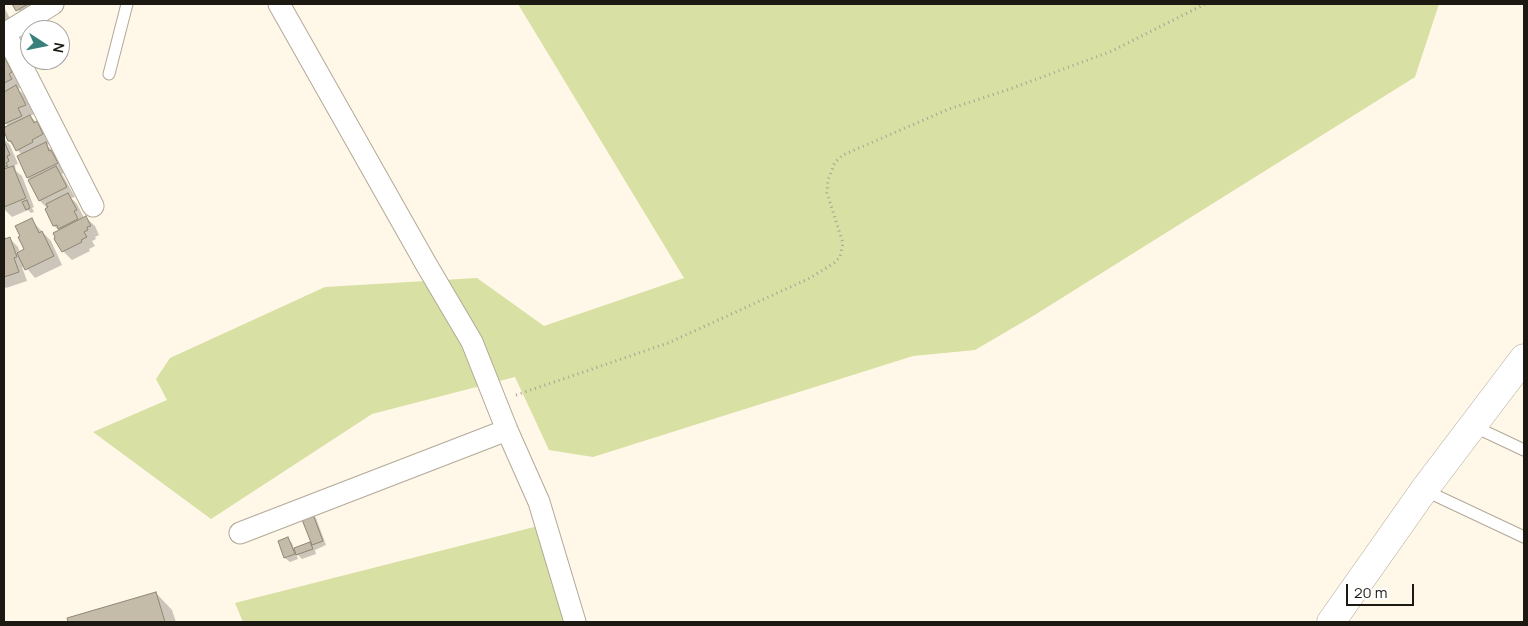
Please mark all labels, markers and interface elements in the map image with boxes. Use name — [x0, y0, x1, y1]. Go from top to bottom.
north arrow — [20, 20, 70, 70]
text: N — [49, 41, 70, 55]
scale bar — [1348, 574, 1416, 606]
text: 20 m — [1354, 582, 1387, 603]

